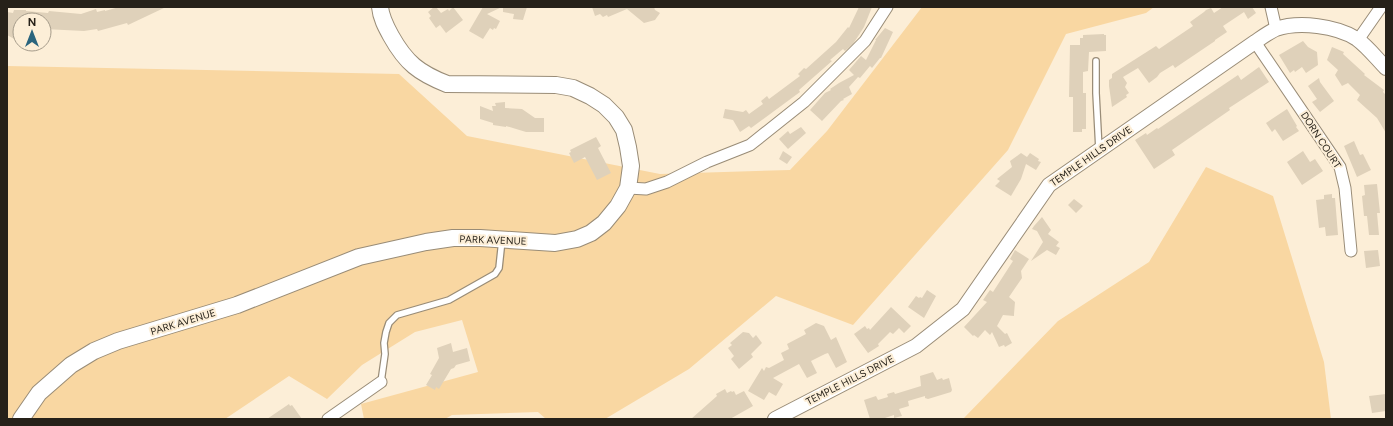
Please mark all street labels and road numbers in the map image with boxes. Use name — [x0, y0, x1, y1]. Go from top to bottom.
street label: DORN COURT — [1298, 109, 1344, 171]
street label: TEMPLE HILLS DRIVE — [1047, 123, 1135, 189]
street label: PARK AVENUE — [459, 232, 527, 248]
street label: PARK AVENUE — [149, 306, 217, 338]
street label: TEMPLE HILLS DRIVE — [804, 352, 896, 408]

